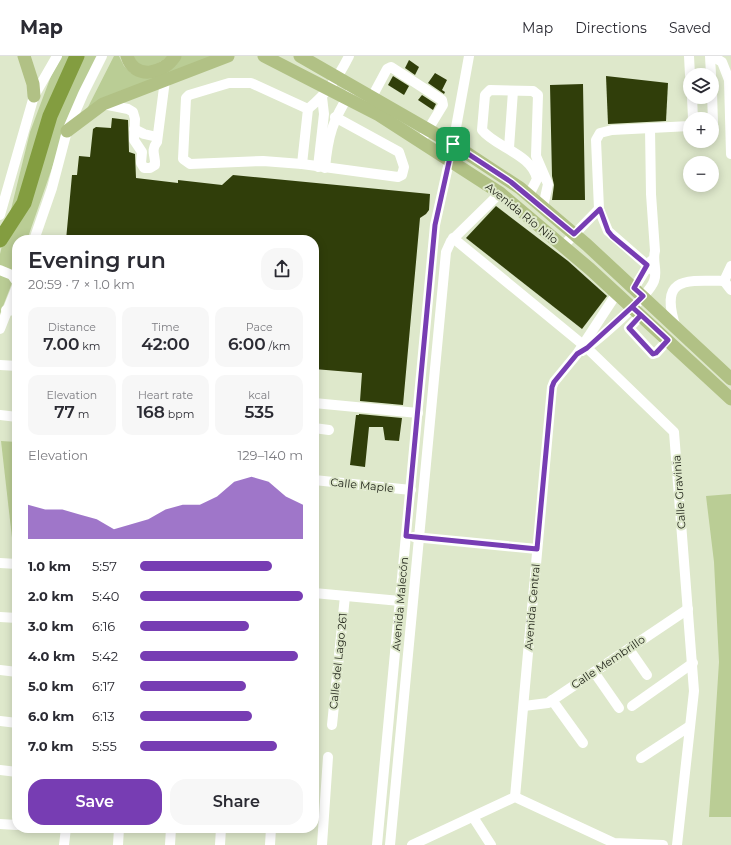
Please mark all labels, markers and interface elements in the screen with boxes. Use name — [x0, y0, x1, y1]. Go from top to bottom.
text: Map — [20, 16, 63, 39]
text: Map — [522, 19, 553, 37]
text: Directions — [575, 19, 647, 37]
text: Saved — [669, 19, 711, 37]
map controls — [683, 68, 719, 192]
button: layers — [683, 68, 719, 104]
button: + — [683, 112, 719, 148]
pin — [436, 127, 470, 161]
icon: arrive — [442, 133, 464, 155]
button: − — [683, 156, 719, 192]
street label: Avenida Río Nilo — [483, 179, 561, 247]
text: Evening run — [28, 247, 166, 274]
button: share — [261, 248, 303, 290]
text: 20:59 · 7 × 1.0 km — [28, 276, 135, 292]
text: Distance — [48, 320, 96, 334]
text: Time — [152, 320, 179, 334]
text: Pace — [246, 320, 273, 334]
text: 7.00 — [43, 334, 79, 354]
text: 42:00 — [141, 334, 190, 354]
text: 6:00 — [228, 334, 266, 354]
text: km — [79, 339, 101, 353]
text: /km — [266, 339, 290, 353]
text: Elevation — [46, 388, 97, 402]
text: Heart rate — [138, 388, 193, 402]
text: kcal — [248, 388, 270, 402]
text: 77 — [54, 402, 75, 422]
text: 168 — [137, 402, 165, 422]
text: 535 — [244, 402, 274, 422]
text: m — [75, 407, 89, 421]
text: bpm — [165, 407, 194, 421]
text: Elevation — [28, 447, 88, 463]
text: 129–140 m — [238, 447, 303, 463]
street label: Calle Gravinia — [669, 454, 689, 530]
street label: Calle Maple — [330, 475, 395, 495]
street label: Avenida Malecón — [389, 556, 411, 652]
text: 1.0 km — [28, 558, 71, 574]
text: 5:57 — [92, 558, 117, 574]
street label: Avenida Central — [521, 563, 543, 651]
text: 2.0 km — [28, 588, 74, 604]
text: 5:40 — [92, 588, 119, 604]
street label: Calle del Lago 261 — [326, 612, 350, 710]
text: 3.0 km — [28, 618, 74, 634]
text: 6:16 — [92, 618, 115, 634]
street label: Calle Membrillo — [568, 632, 648, 692]
text: 4.0 km — [28, 648, 75, 664]
text: 5:42 — [92, 648, 118, 664]
text: 5.0 km — [28, 678, 74, 694]
text: 6:17 — [92, 678, 115, 694]
text: 6.0 km — [28, 708, 74, 724]
text: 6:13 — [92, 708, 115, 724]
text: 7.0 km — [28, 738, 73, 754]
text: 5:55 — [92, 738, 117, 754]
button: Save — [28, 779, 162, 825]
button: Share — [170, 779, 303, 825]

